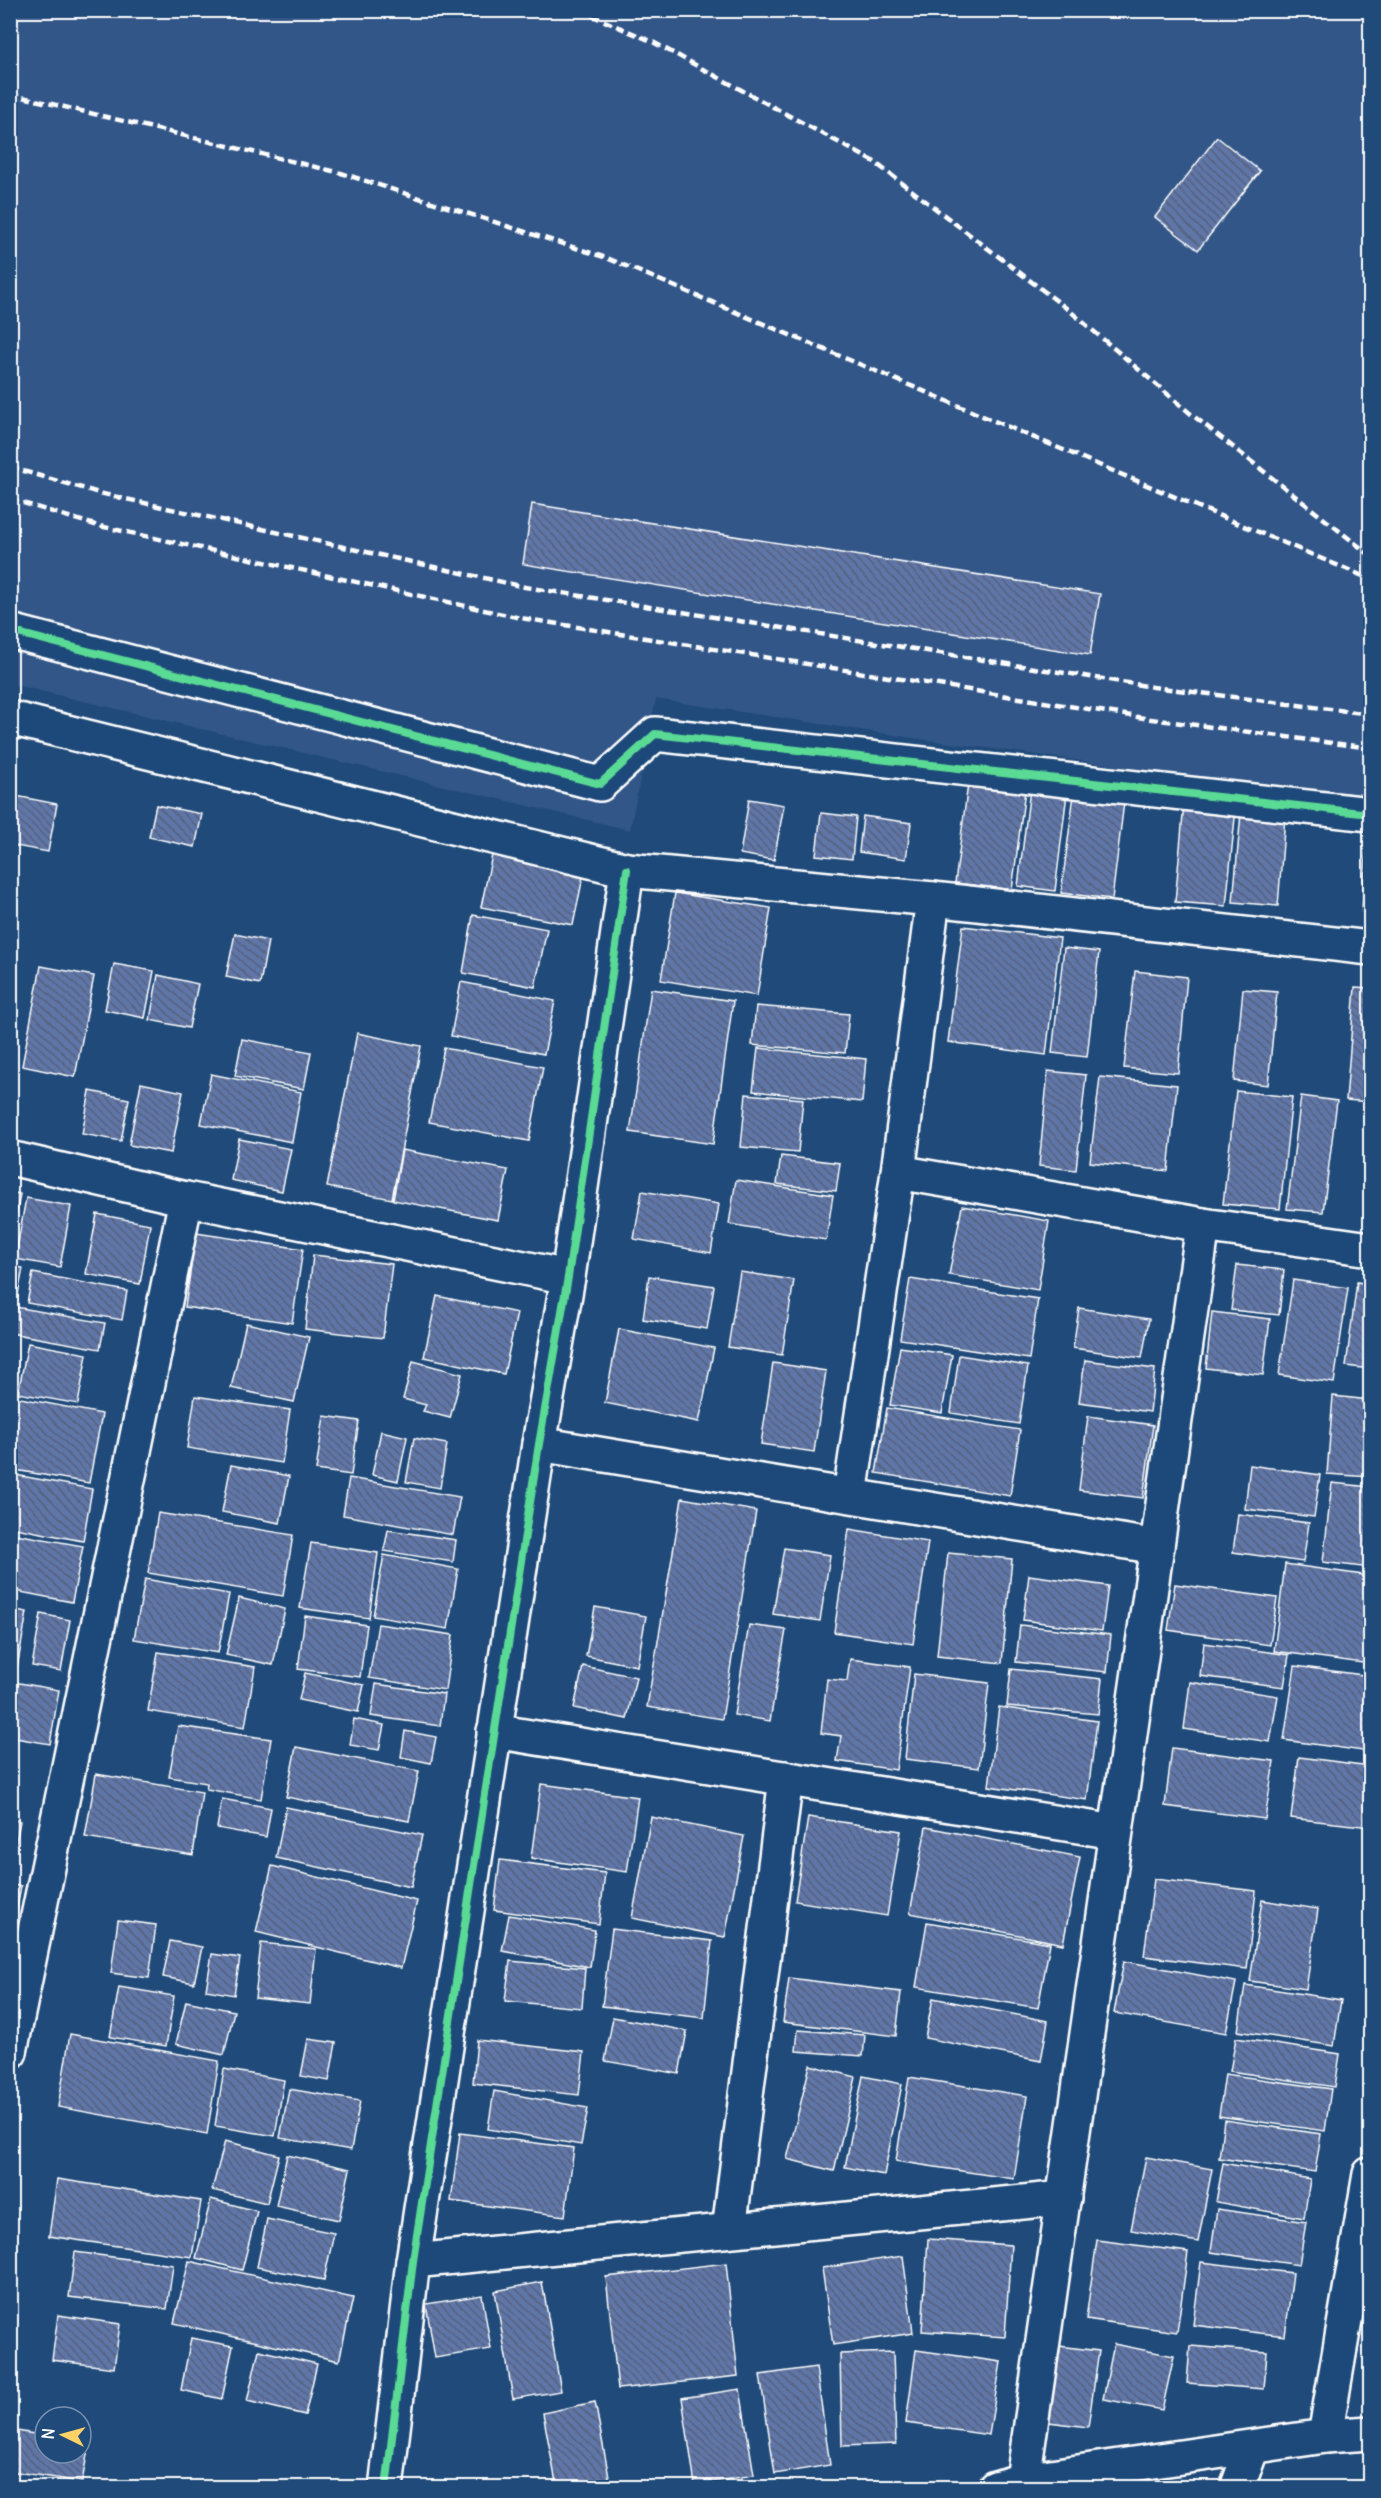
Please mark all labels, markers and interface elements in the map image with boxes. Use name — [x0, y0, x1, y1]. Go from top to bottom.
north arrow — [33, 2405, 93, 2465]
text: N — [38, 2427, 59, 2440]

